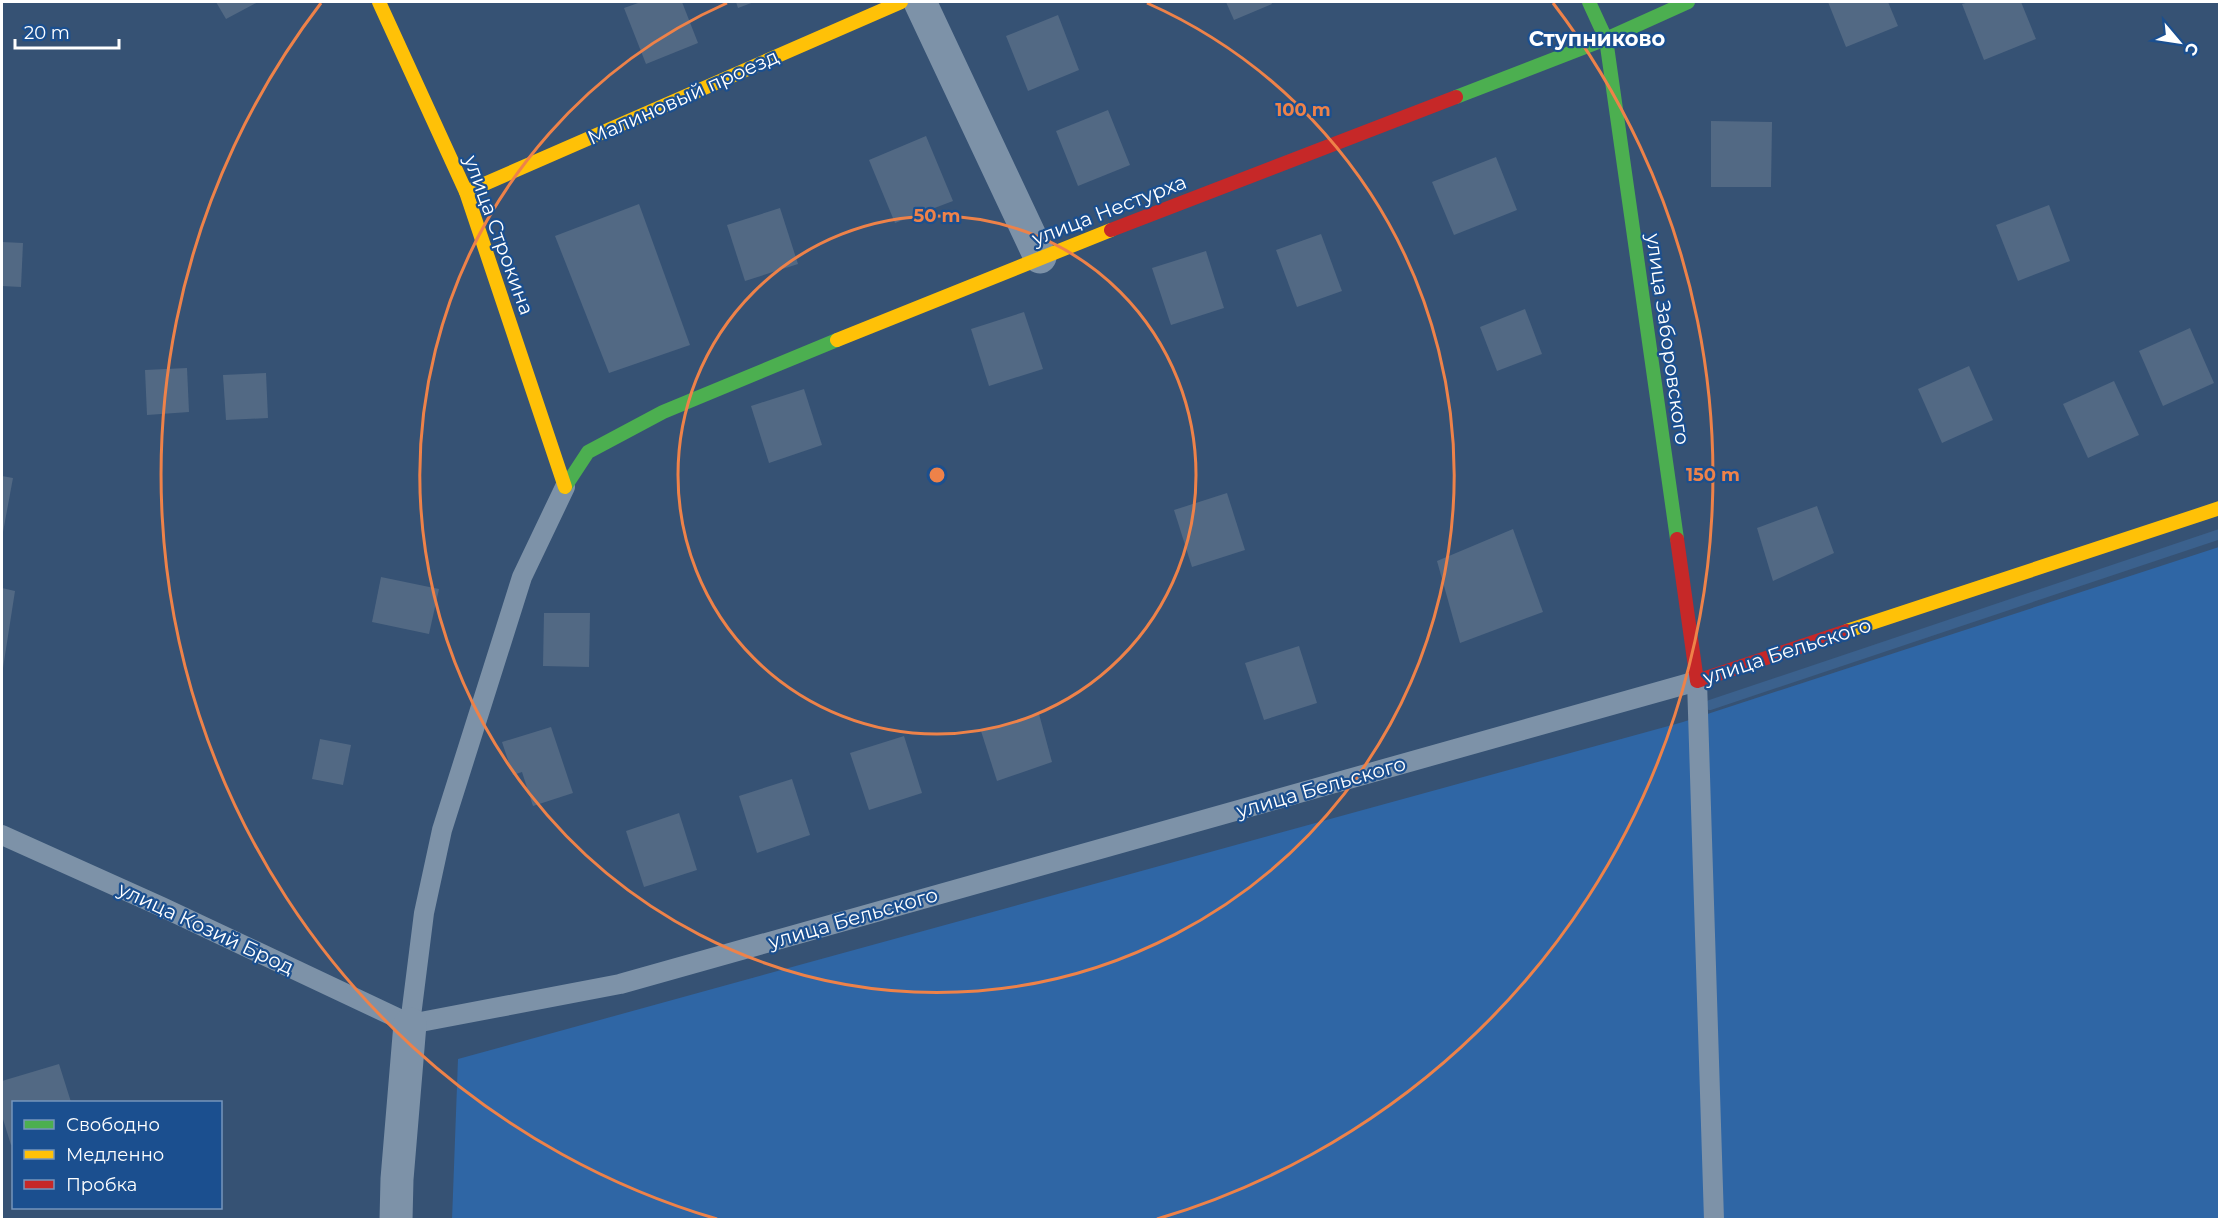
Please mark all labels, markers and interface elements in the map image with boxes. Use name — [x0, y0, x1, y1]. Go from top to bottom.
scale bar — [15, 12, 118, 50]
north arrow — [2149, 12, 2209, 72]
text: 20 m — [24, 22, 70, 44]
district label: Ступниково — [1529, 26, 1666, 51]
text: С — [2180, 39, 2203, 59]
street label: Малиновый проезд — [584, 44, 782, 150]
text: 100 m — [1275, 99, 1331, 121]
street label: улица Строкина — [459, 151, 539, 318]
street label: улица Нестурха — [1027, 170, 1190, 251]
text: 50 m — [914, 205, 960, 227]
street label: улица Заборовского — [1641, 231, 1695, 446]
text: 150 m — [1686, 464, 1740, 486]
centre of rings — [927, 465, 947, 485]
street label: улица Бельского — [1699, 613, 1874, 690]
street label: улица Бельского — [1233, 751, 1409, 823]
street label: улица Козий Брод — [113, 876, 298, 979]
street label: улица Бельского — [765, 882, 941, 954]
legend — [12, 1101, 222, 1209]
text: Свободно — [66, 1114, 160, 1136]
text: Медленно — [66, 1144, 164, 1166]
text: Пробка — [66, 1174, 137, 1196]

